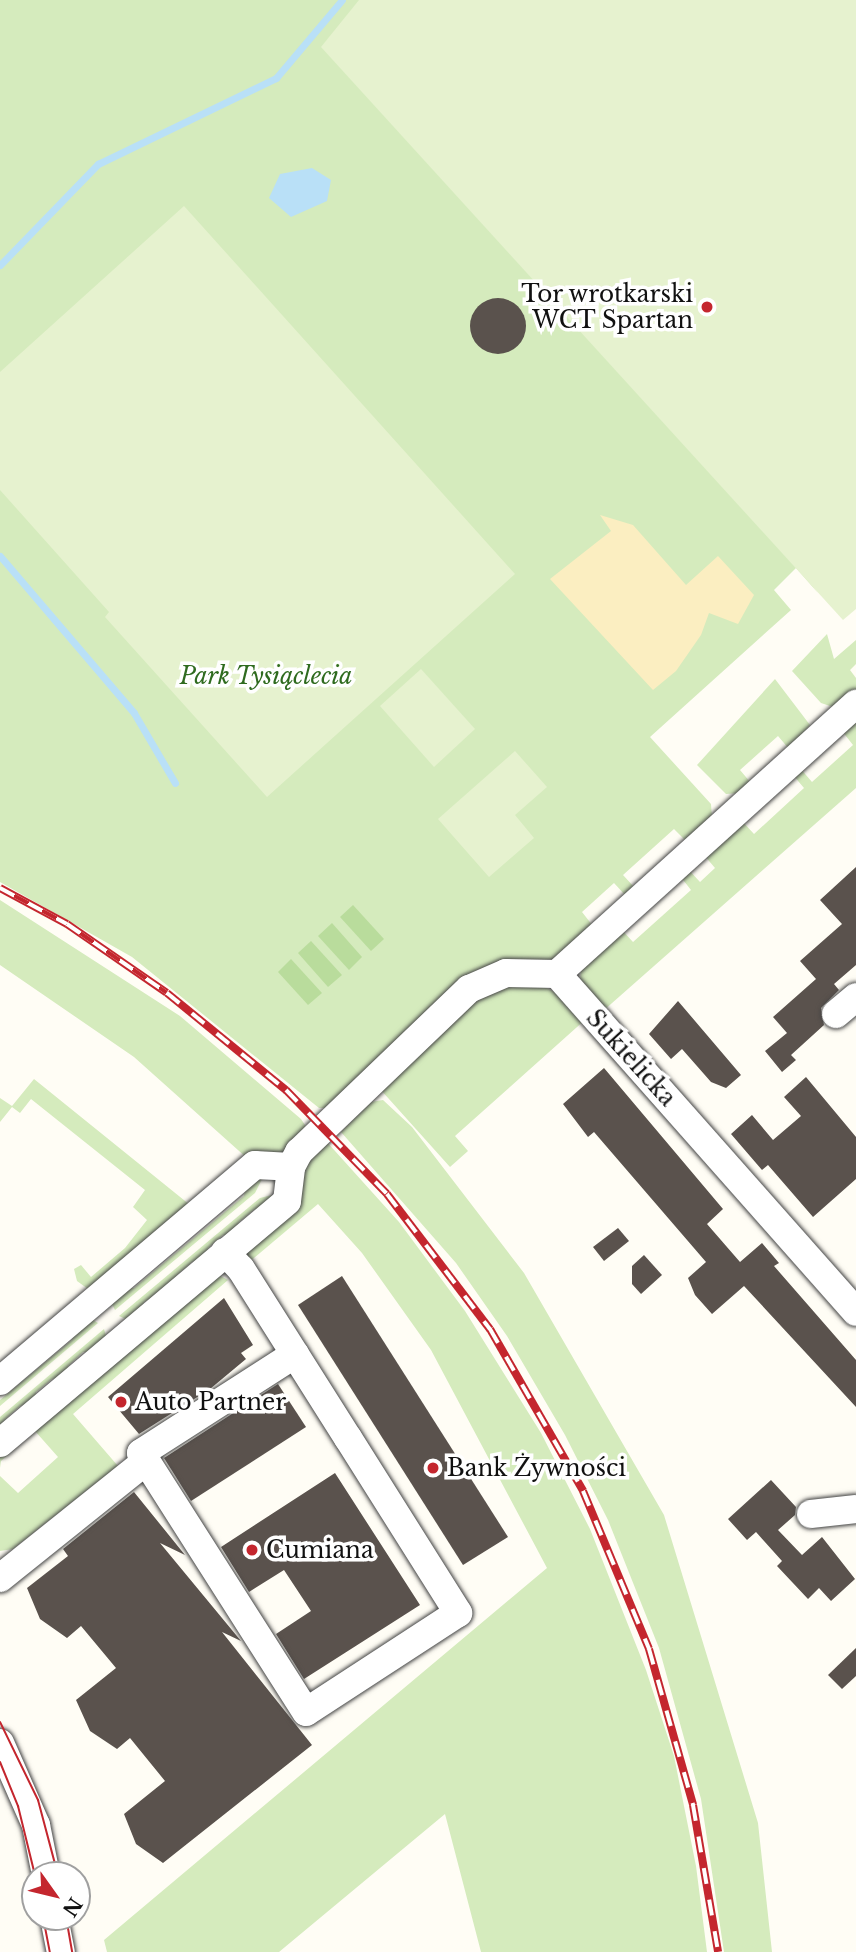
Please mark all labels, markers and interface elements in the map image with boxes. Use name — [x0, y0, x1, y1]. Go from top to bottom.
place label: Tor wrotkarski WCT Spartan — [520, 280, 693, 334]
marker: Tor wrotkarski WCT Spartan — [699, 299, 715, 315]
park label: Park Tysiąclecia — [179, 662, 353, 690]
street label: Sukielicka — [581, 1004, 681, 1112]
place label: Auto Partner — [135, 1388, 286, 1416]
marker: Auto Partner — [113, 1394, 129, 1410]
place label: Bank Żywności — [447, 1454, 627, 1482]
marker: Bank Żywności — [425, 1460, 441, 1476]
place label: Cumiana — [266, 1536, 374, 1564]
marker: Cumiana — [244, 1542, 260, 1558]
north arrow — [21, 1861, 91, 1931]
text: N — [58, 1893, 87, 1921]

